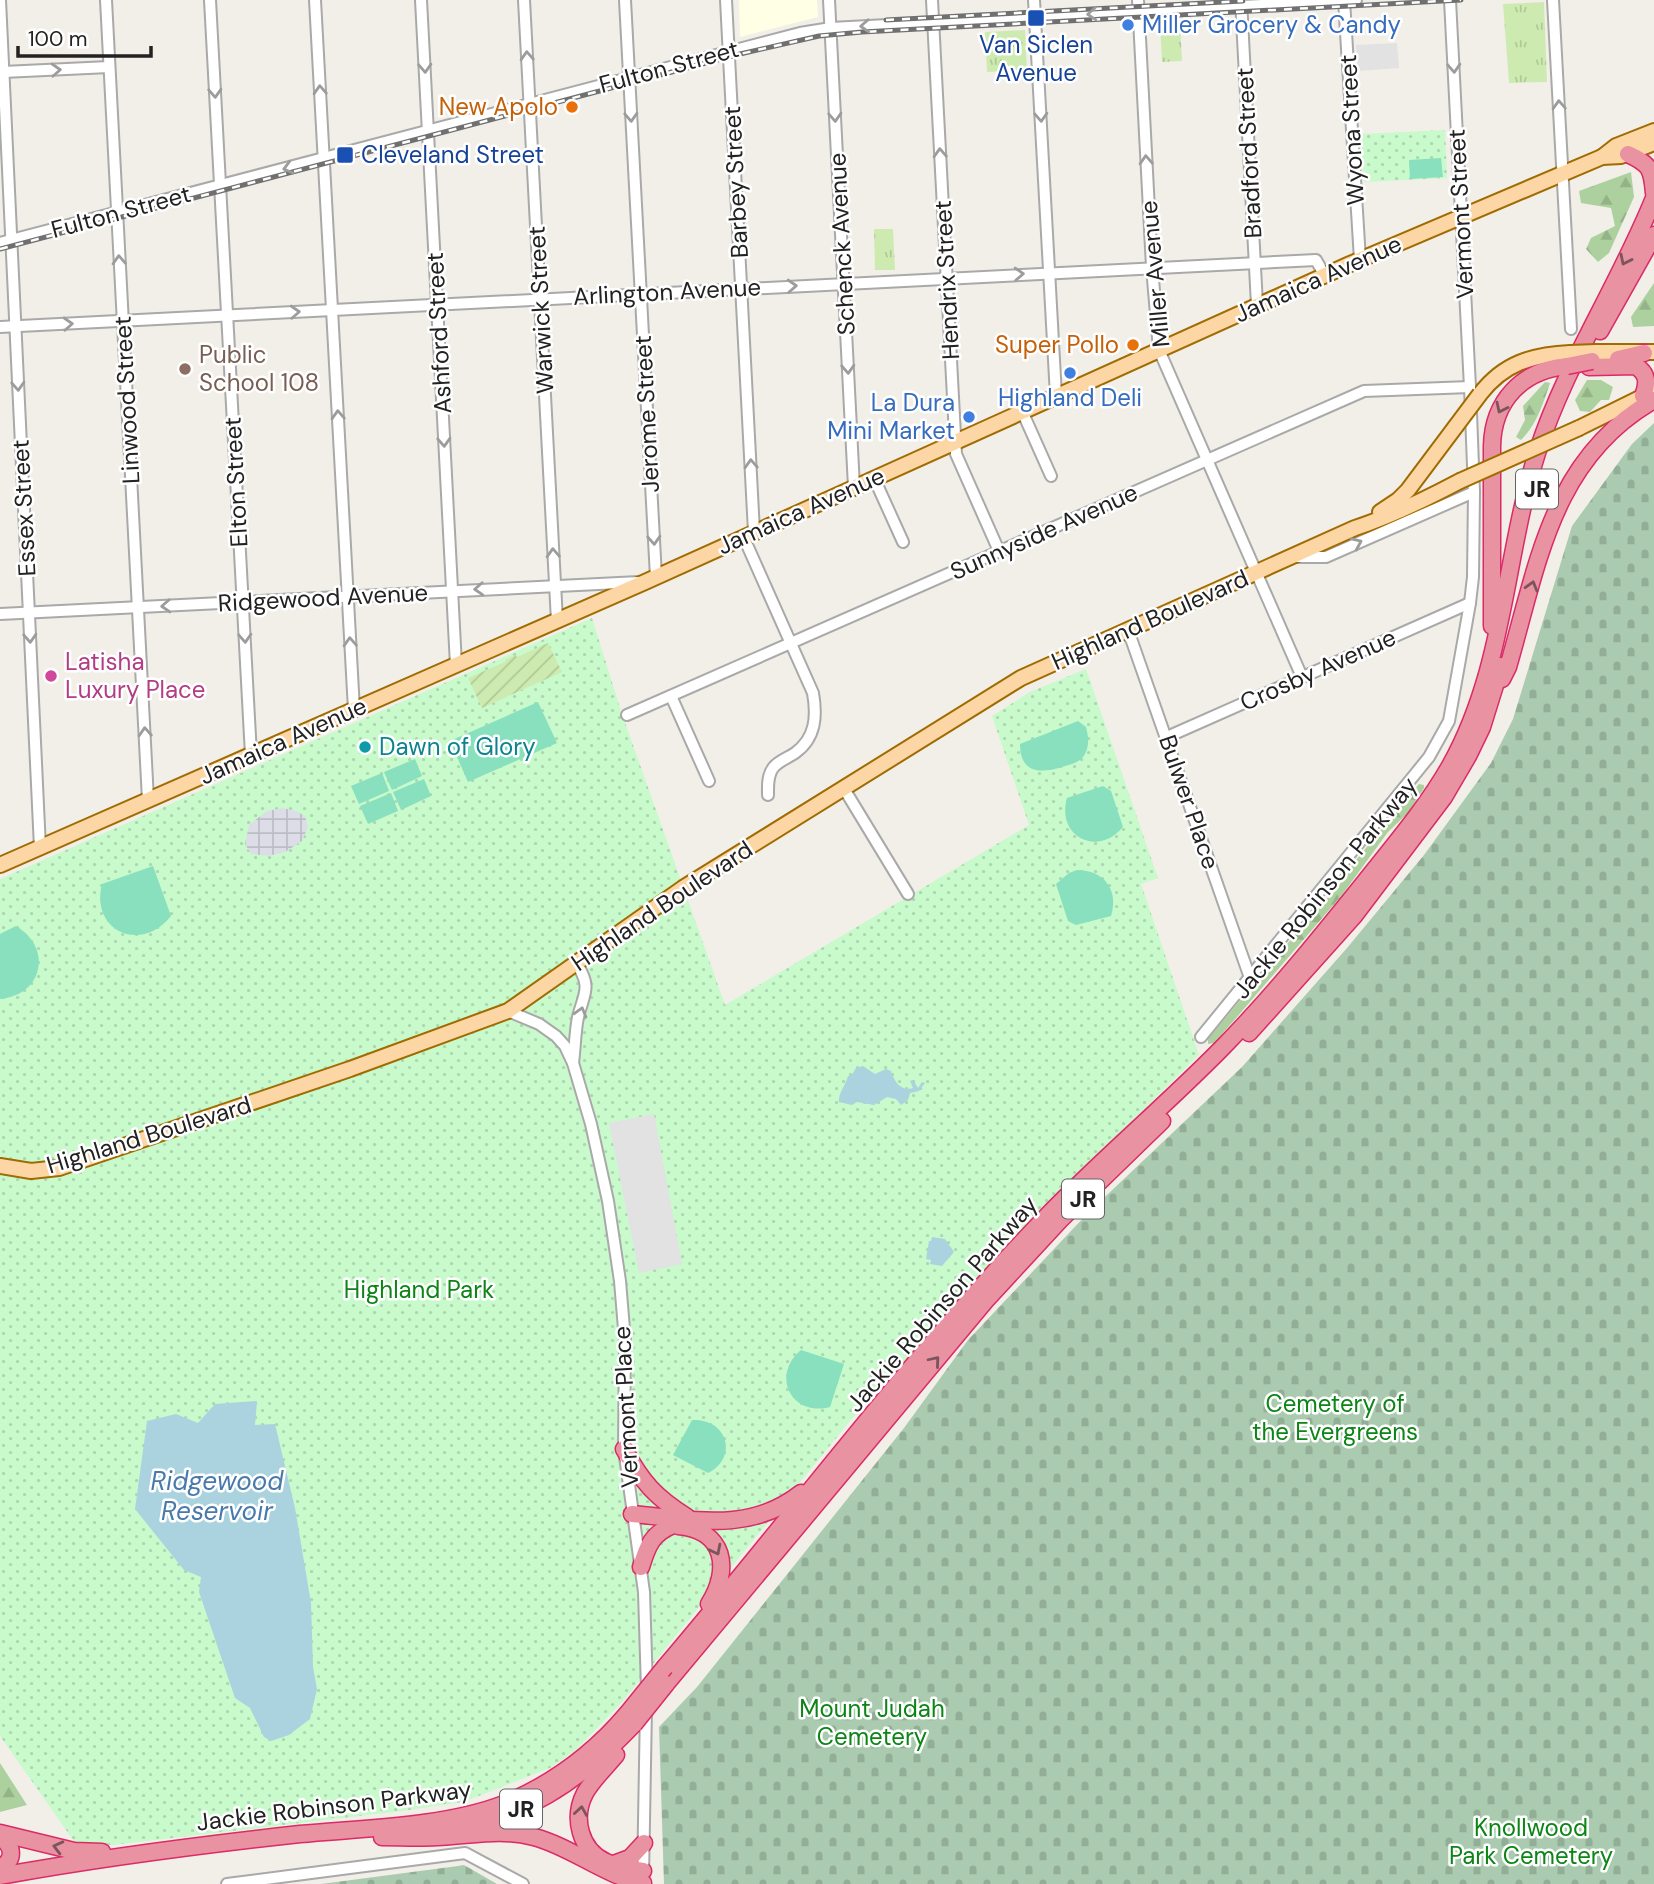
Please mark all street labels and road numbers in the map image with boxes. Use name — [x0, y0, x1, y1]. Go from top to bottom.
street label: Fulton Street — [596, 33, 742, 100]
street label: Wyona Street — [1332, 54, 1371, 206]
street label: Bradford Street — [1229, 67, 1268, 239]
street label: Barbey Street — [716, 105, 755, 259]
street label: Vermont Street — [1441, 128, 1480, 300]
street label: Schenck Avenue — [821, 152, 862, 336]
street label: Fulton Street — [48, 178, 194, 245]
street label: Hendrix Street — [927, 199, 966, 361]
street label: Miller Avenue — [1133, 199, 1176, 349]
street label: Warwick Street — [521, 225, 560, 395]
street label: Jamaica Avenue — [1229, 228, 1406, 329]
street label: Ashford Street — [419, 252, 458, 415]
street label: Arlington Avenue — [572, 271, 762, 312]
street label: Linwood Street — [107, 315, 146, 485]
street label: Jerome Street — [627, 334, 666, 494]
street label: Elton Street — [217, 416, 254, 548]
street label: Essex Street — [4, 439, 43, 577]
street label: Jamaica Avenue — [712, 460, 889, 561]
road number: JR — [1516, 470, 1558, 509]
street label: Sunnyside Avenue — [945, 476, 1142, 587]
street label: Highland Boulevard — [1046, 562, 1253, 677]
street label: Ridgewood Avenue — [217, 577, 429, 618]
street label: Crosby Avenue — [1235, 621, 1401, 718]
street label: Jamaica Avenue — [194, 690, 371, 791]
street label: Bulwer Place — [1152, 731, 1227, 873]
street label: Jackie Robinson Parkway — [1225, 770, 1424, 1005]
street label: Highland Boulevard — [565, 833, 758, 978]
street label: Highland Boulevard — [43, 1089, 255, 1180]
road number: JR — [1062, 1180, 1104, 1218]
street label: Jackie Robinson Parkway — [839, 1189, 1044, 1418]
street label: Vermont Place — [606, 1325, 645, 1489]
street label: Jackie Robinson Parkway — [195, 1773, 473, 1838]
road number: JR — [500, 1790, 542, 1828]

